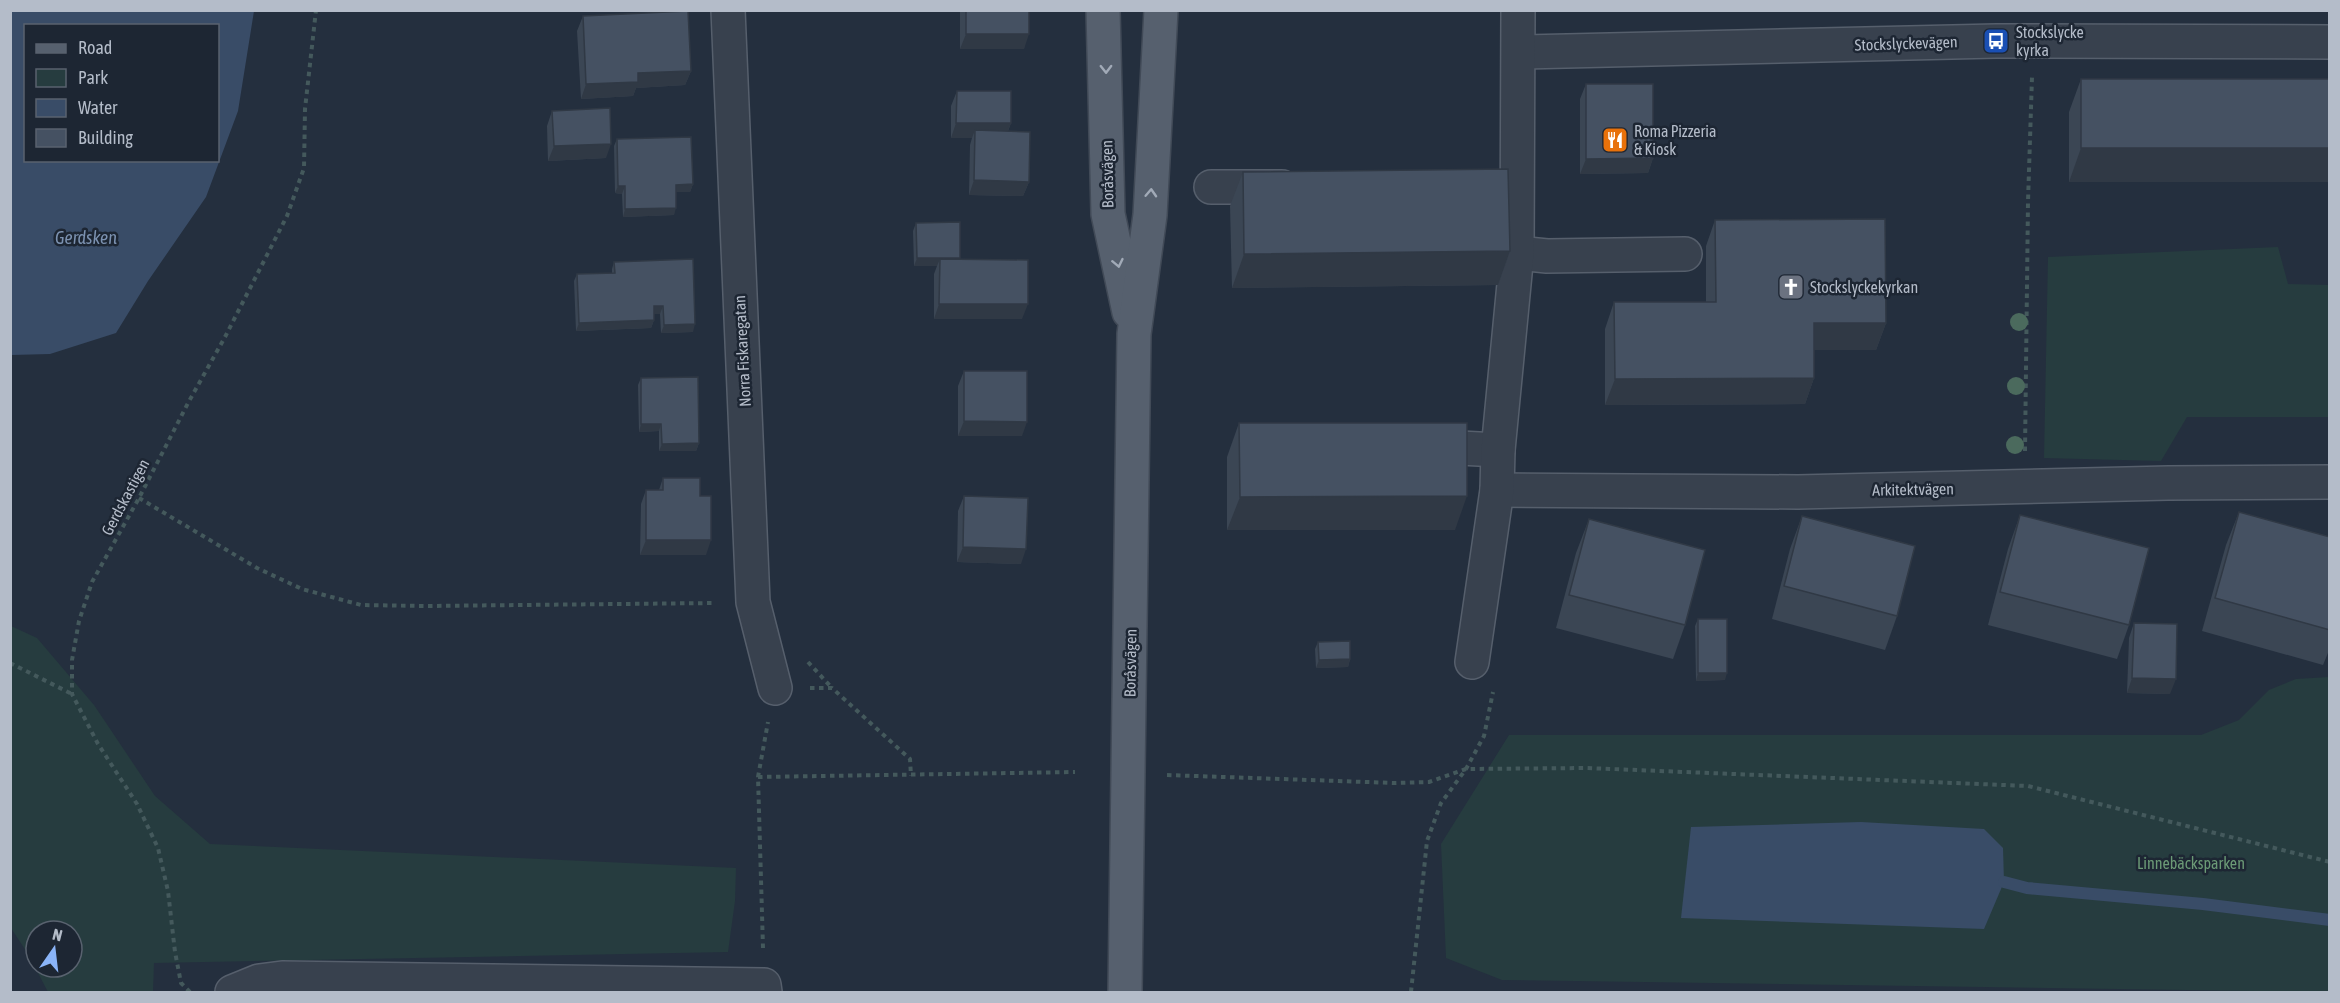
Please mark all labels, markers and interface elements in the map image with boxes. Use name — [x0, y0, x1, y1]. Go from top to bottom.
place label: Stockslycke kyrka — [2016, 23, 2084, 60]
legend — [24, 24, 219, 162]
bus stop icon: Stockslycke kyrka — [1981, 26, 2011, 56]
street label: Stockslyckevägen — [1854, 32, 1958, 55]
text: Road — [78, 37, 112, 58]
one-way arrow — [1099, 64, 1112, 73]
text: Park — [78, 67, 108, 88]
text: Water — [78, 97, 118, 118]
place label: Roma Pizzeria & Kiosk — [1634, 122, 1716, 158]
restaurant icon: Roma Pizzeria & Kiosk — [1600, 125, 1630, 155]
text: Building — [78, 127, 133, 148]
street label: Boråsvägen — [1097, 140, 1118, 208]
one-way arrow — [1145, 188, 1158, 197]
water label: Gerdsken — [55, 227, 117, 248]
one-way arrow — [1111, 258, 1124, 268]
church icon: Stockslyckekyrkan — [1776, 272, 1806, 302]
place label: Stockslyckekyrkan — [1810, 278, 1918, 297]
street label: Norra Fiskaregatan — [730, 295, 755, 407]
street label: Gerdskastigen — [97, 456, 153, 539]
street label: Arkitektvägen — [1872, 479, 1954, 500]
street label: Boråsvägen — [1120, 629, 1141, 697]
park label: Linnebäcksparken — [2137, 854, 2245, 873]
north arrow — [24, 919, 84, 979]
text: N — [51, 925, 64, 944]

